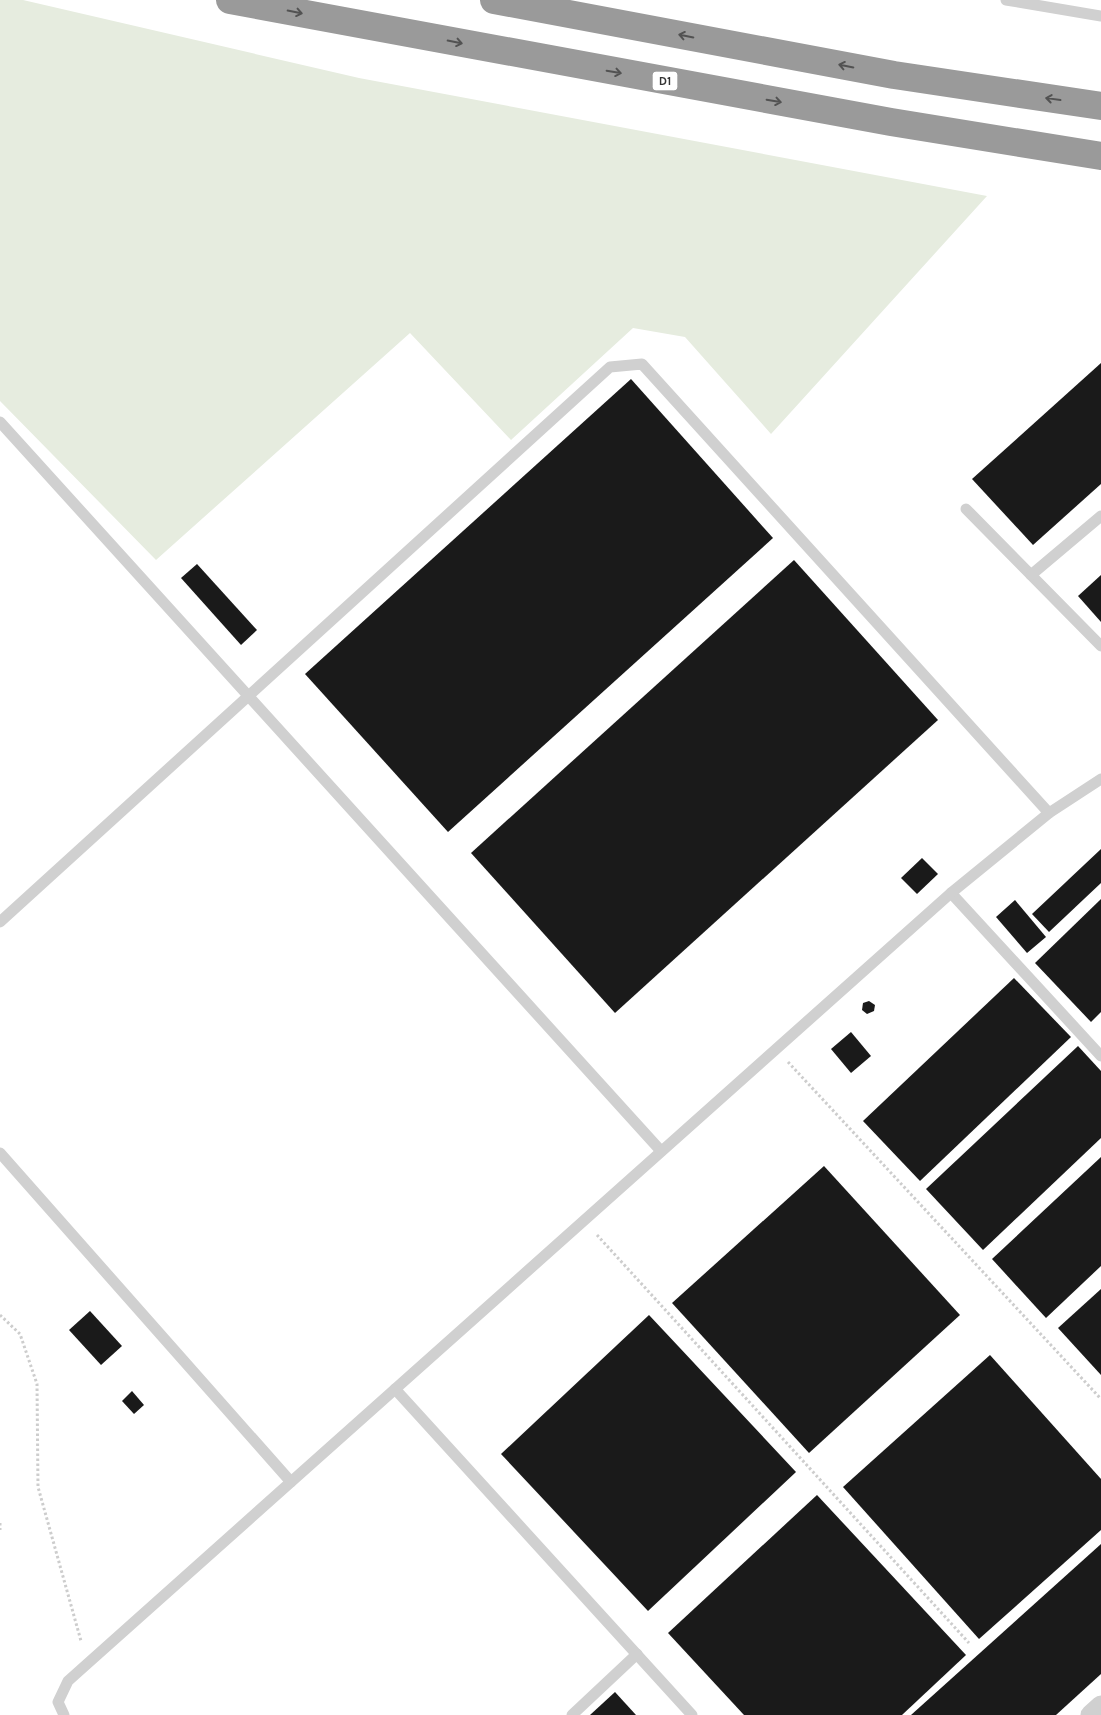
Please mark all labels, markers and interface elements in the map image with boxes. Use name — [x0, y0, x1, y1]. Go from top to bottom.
one-way arrow — [286, 8, 302, 18]
one-way arrow — [678, 31, 694, 40]
one-way arrow — [446, 38, 462, 48]
one-way arrow — [838, 60, 854, 70]
one-way arrow — [606, 67, 622, 77]
road number: D1 — [652, 72, 678, 90]
one-way arrow — [1045, 93, 1061, 103]
one-way arrow — [766, 96, 782, 106]

